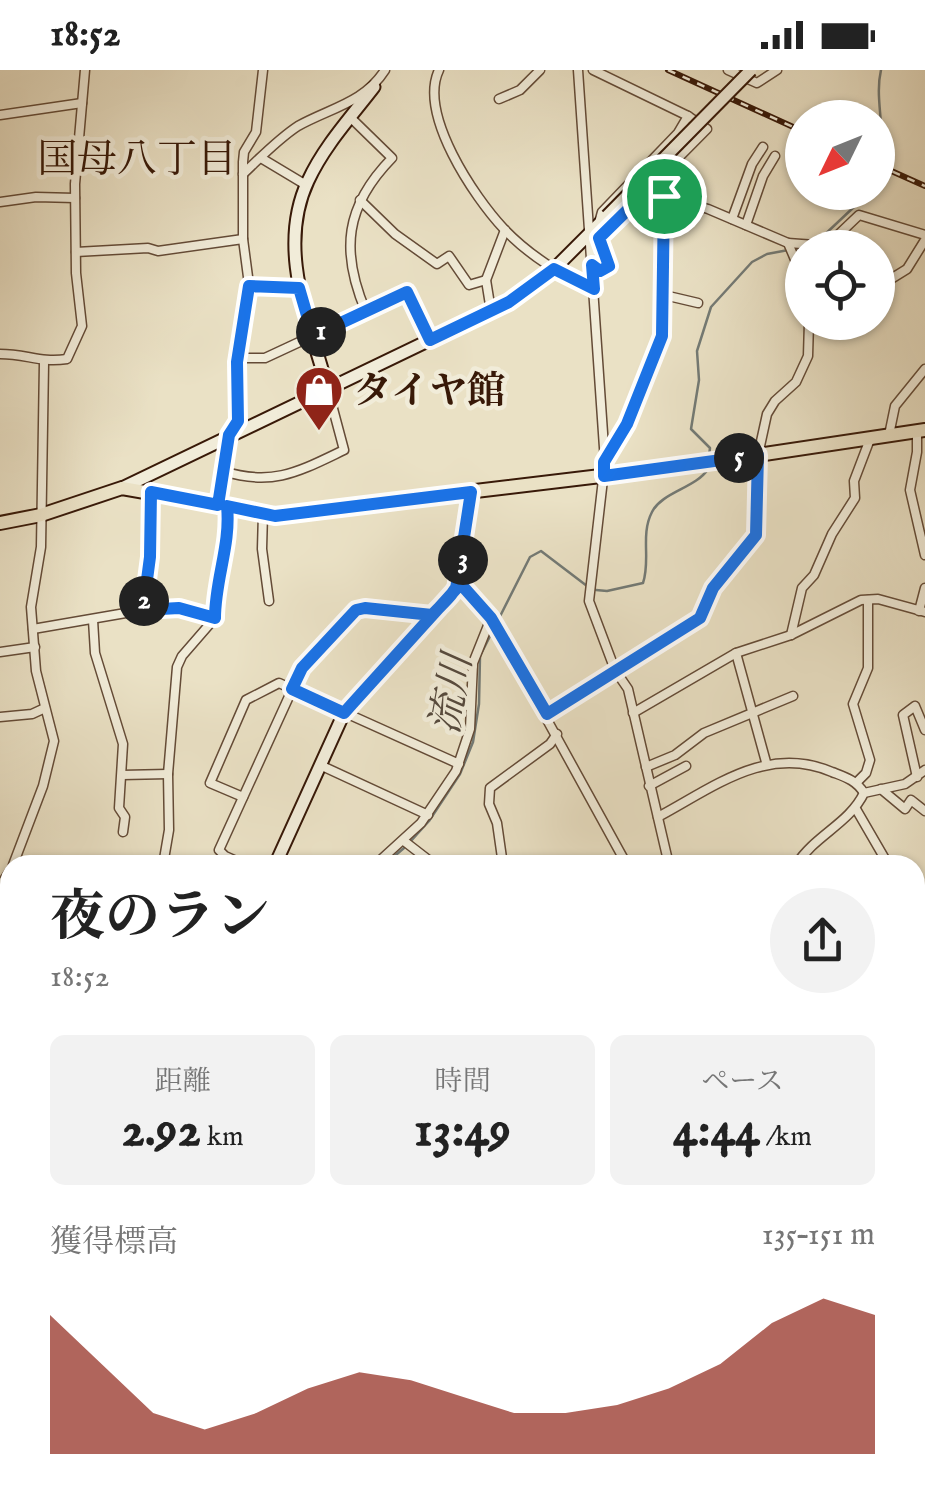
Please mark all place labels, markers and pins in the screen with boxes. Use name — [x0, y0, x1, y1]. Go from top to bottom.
pin — [622, 154, 707, 239]
pin: 1 — [296, 307, 346, 357]
shop icon: タイヤ館 — [293, 364, 345, 432]
place label: タイヤ館 — [354, 369, 505, 417]
pin: 5 — [714, 433, 764, 483]
pin: 3 — [438, 535, 488, 585]
pin: 2 — [119, 576, 169, 626]

